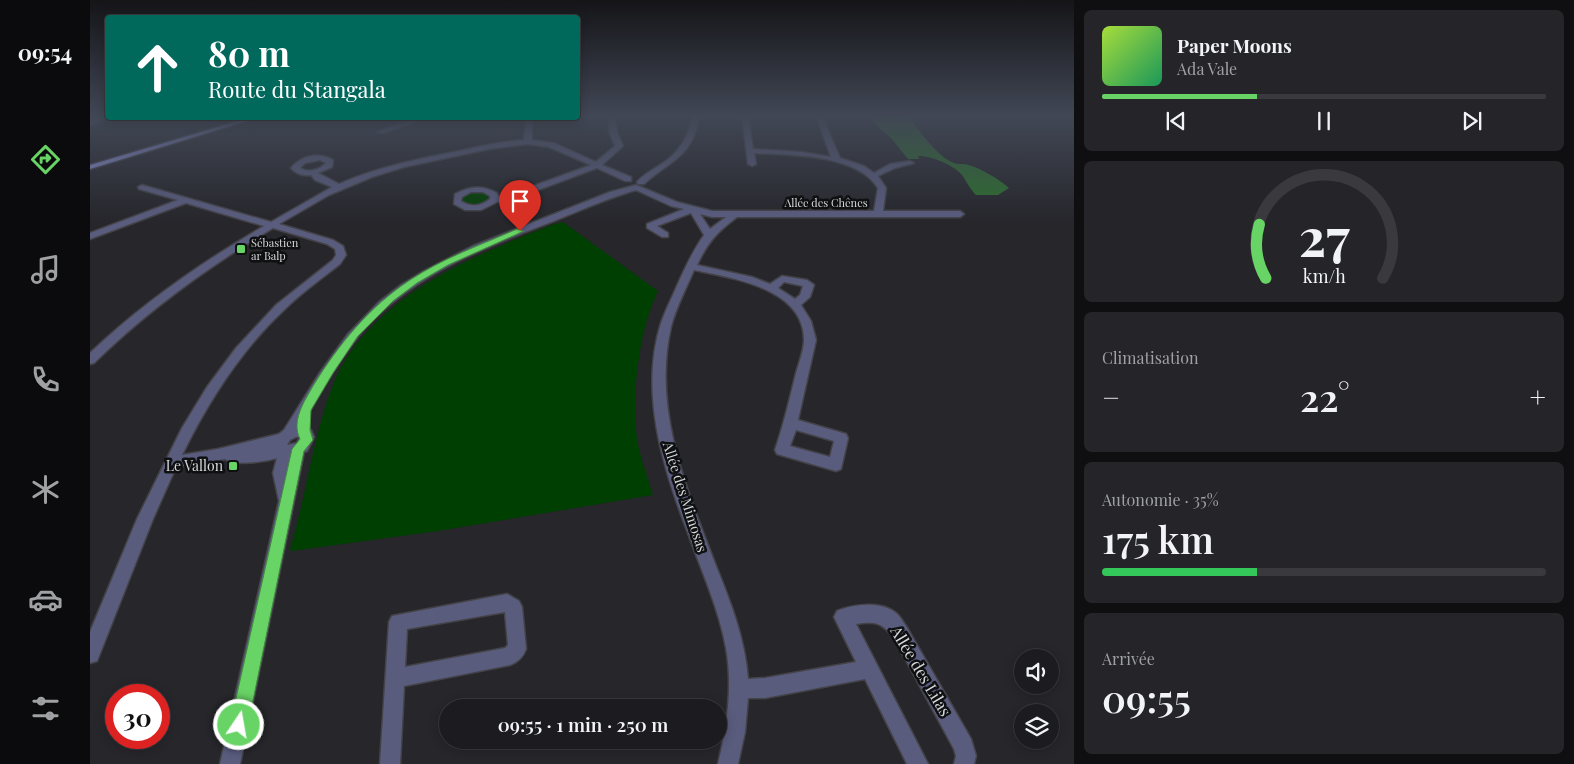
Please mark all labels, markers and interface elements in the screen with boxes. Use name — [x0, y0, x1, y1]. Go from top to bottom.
text: 80 m — [208, 29, 290, 76]
text: Paper Moons — [1177, 32, 1292, 58]
icon: ahead — [125, 35, 190, 100]
text: 09:54 — [18, 37, 72, 67]
text: Ada Vale — [1177, 58, 1237, 79]
text: Route du Stangala — [208, 74, 386, 104]
icon: previous — [1162, 107, 1190, 135]
icon: pause — [1310, 107, 1338, 135]
icon: next — [1458, 107, 1486, 135]
icon: directions — [28, 142, 63, 177]
pin — [499, 180, 541, 231]
icon: arrive — [506, 187, 534, 215]
street label: Allée des Chênes — [783, 195, 868, 210]
text: 27 — [1299, 201, 1350, 270]
place label: Sébastien ar Balp — [251, 235, 299, 263]
marker: Sébastien ar Balp — [235, 243, 247, 255]
icon: music — [28, 252, 63, 287]
text: km/h — [1303, 264, 1346, 287]
text: Climatisation — [1102, 347, 1199, 368]
icon: phone — [28, 362, 63, 397]
text: 22° — [1300, 371, 1350, 422]
text: − — [1102, 378, 1120, 415]
text: + — [1530, 378, 1546, 415]
street label: Allée des Mimosas — [658, 438, 712, 555]
place label: Le Vallon — [166, 456, 224, 475]
marker: Le Vallon — [227, 460, 239, 472]
icon: climate — [28, 472, 63, 507]
text: Autonomie · 35% — [1102, 489, 1219, 510]
text: 175 km — [1102, 513, 1214, 564]
icon: car — [28, 582, 63, 617]
street label: Allée des Lilas — [886, 621, 957, 720]
text: Arrivée — [1102, 648, 1155, 669]
map controls — [1014, 649, 1059, 749]
button: sound — [1014, 649, 1059, 694]
text: 09:55 — [1102, 672, 1191, 723]
speed limit sign: 30 — [105, 684, 170, 749]
icon: filters — [28, 691, 63, 726]
position arrow — [212, 698, 264, 750]
button: layers — [1014, 704, 1059, 749]
text: 09:55 · 1 min · 250 m — [498, 711, 668, 737]

